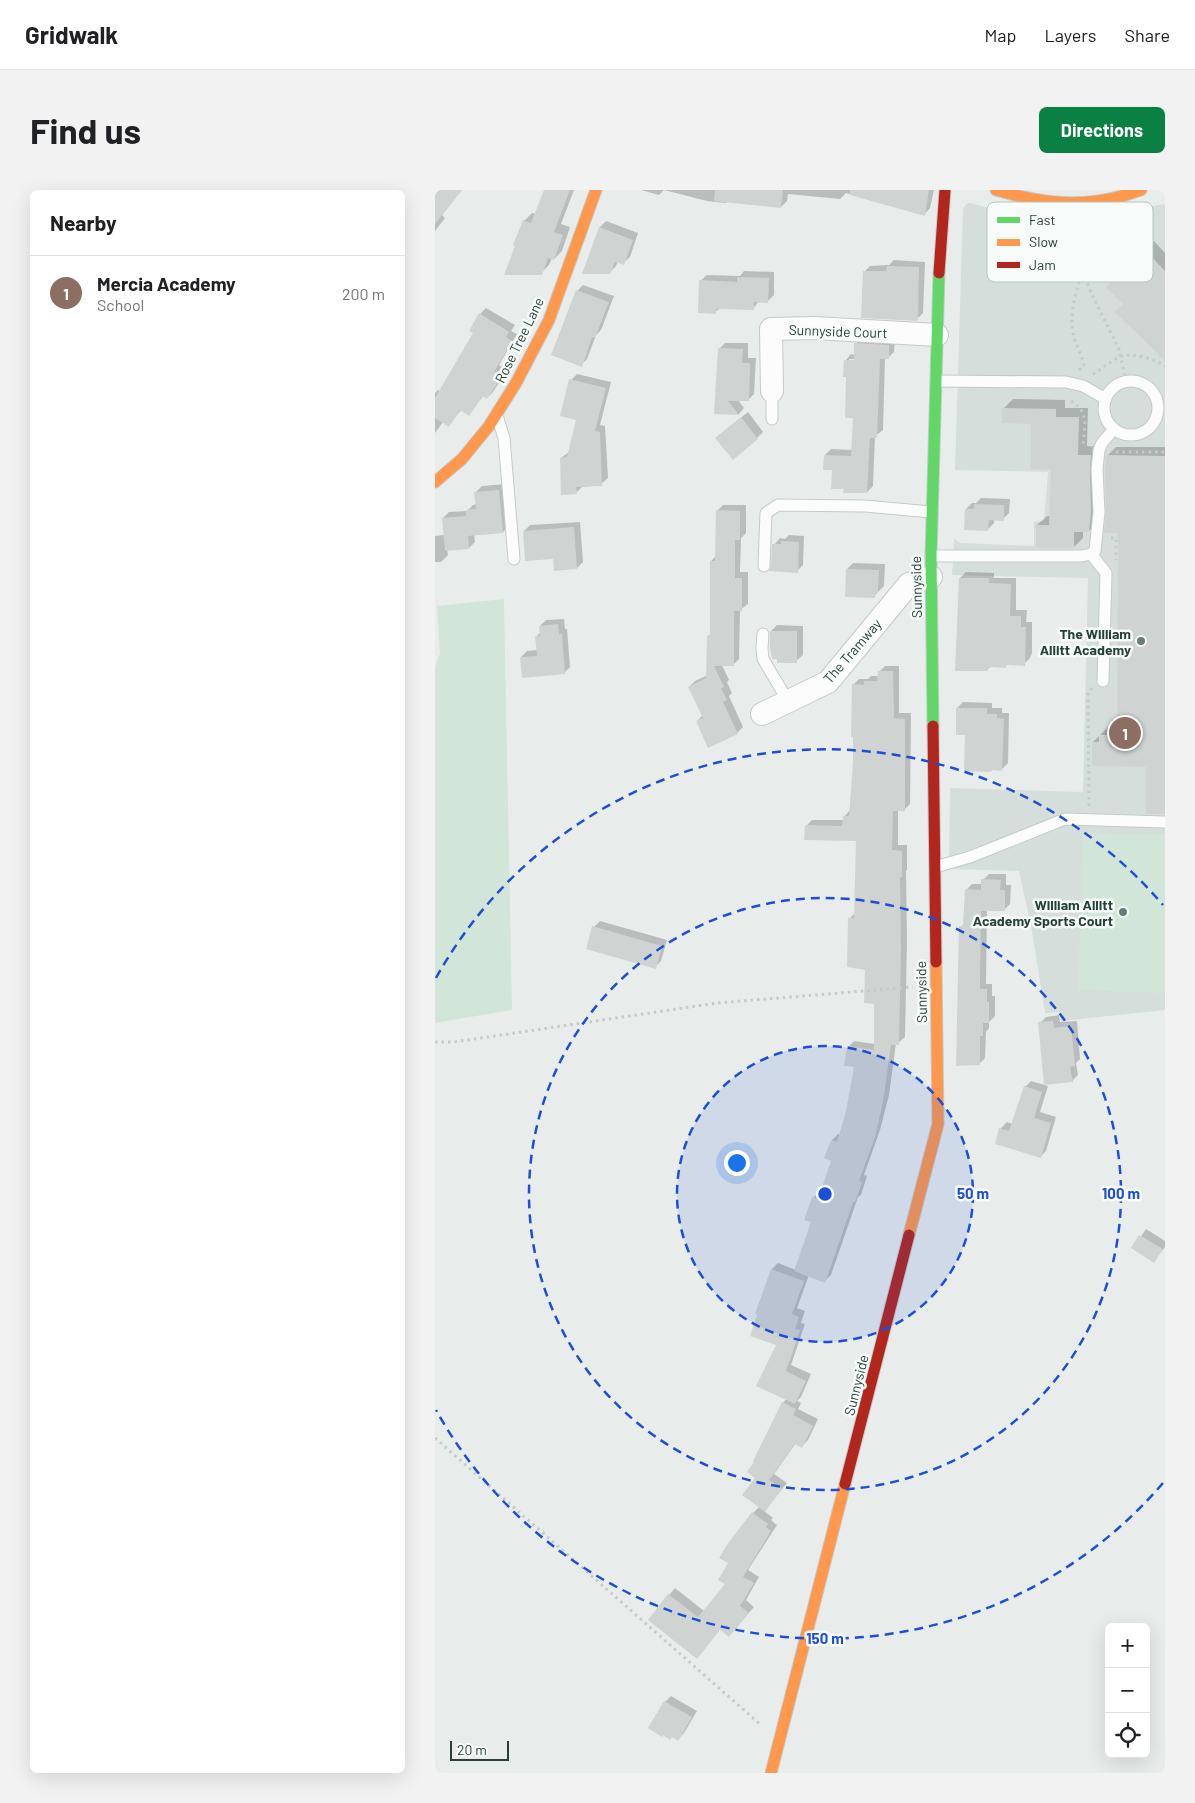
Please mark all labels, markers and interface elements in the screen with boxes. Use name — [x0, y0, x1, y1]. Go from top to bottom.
text: Gridwalk — [25, 20, 118, 49]
text: Map — [984, 24, 1016, 46]
text: Layers — [1044, 24, 1097, 46]
text: Share — [1125, 24, 1170, 46]
button: Directions — [1039, 107, 1165, 153]
text: Find us — [30, 109, 141, 151]
legend — [987, 202, 1153, 282]
text: Nearby — [50, 210, 116, 235]
text: Fast — [1029, 211, 1055, 228]
text: Slow — [1029, 233, 1058, 250]
text: Jam — [1029, 256, 1056, 273]
text: Mercia Academy — [97, 272, 236, 295]
text: 1 — [63, 284, 69, 303]
text: 200 m — [342, 284, 385, 303]
street label: Rose Tree Lane — [491, 294, 547, 386]
text: School — [97, 295, 144, 314]
street label: Sunnyside Court — [788, 321, 888, 341]
street label: Sunnyside — [907, 556, 925, 618]
street label: The Tramway — [819, 615, 885, 687]
place label: The William Allitt Academy — [1040, 625, 1131, 658]
marker: The William Allitt Academy — [1135, 635, 1147, 647]
pin: 1 — [1109, 714, 1141, 752]
place label: William Allitt Academy Sports Court — [973, 896, 1113, 929]
marker: William Allitt Academy Sports Court — [1117, 906, 1129, 918]
street label: Sunnyside — [912, 961, 930, 1023]
your location — [724, 1150, 750, 1176]
text: 50 m — [957, 1184, 989, 1202]
text: 100 m — [1102, 1184, 1140, 1202]
centre of rings — [816, 1185, 834, 1203]
street label: Sunnyside — [840, 1353, 872, 1417]
map controls — [1105, 1623, 1150, 1758]
button: + — [1105, 1623, 1150, 1668]
text: 150 m — [806, 1629, 844, 1647]
button: − — [1105, 1668, 1150, 1713]
button: locate — [1105, 1713, 1150, 1758]
scale bar — [450, 1738, 509, 1761]
text: 20 m — [457, 1741, 487, 1758]

